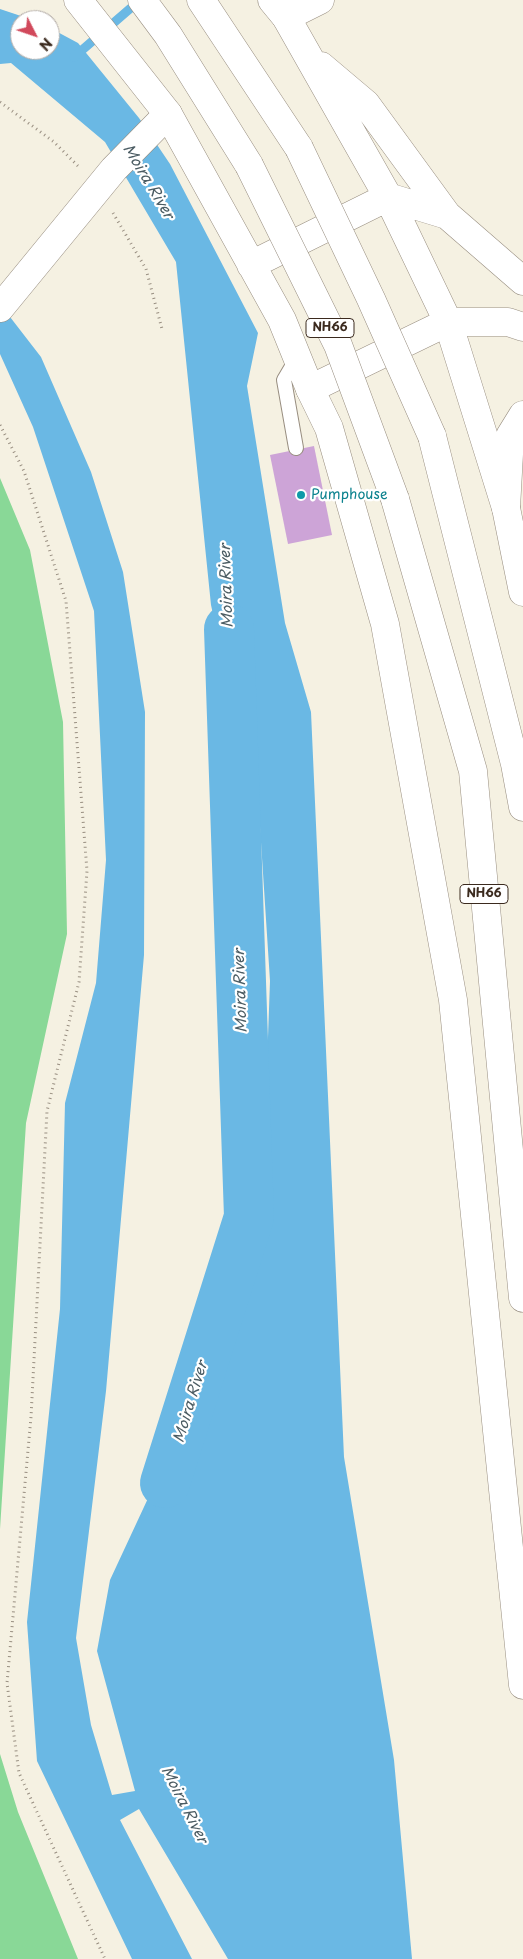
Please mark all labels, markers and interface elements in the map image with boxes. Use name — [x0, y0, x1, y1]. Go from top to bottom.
north arrow — [10, 10, 60, 60]
text: N — [34, 33, 58, 56]
water label: Moira River — [119, 141, 177, 223]
road number: NH66 — [306, 318, 354, 338]
place label: Pumphouse — [311, 487, 388, 503]
marker: Pumphouse — [295, 489, 307, 501]
water label: Moira River — [217, 544, 237, 628]
road number: NH66 — [460, 884, 508, 904]
water label: Moira River — [231, 949, 251, 1033]
water label: Moira River — [170, 1359, 212, 1445]
water label: Moira River — [157, 1763, 211, 1847]

